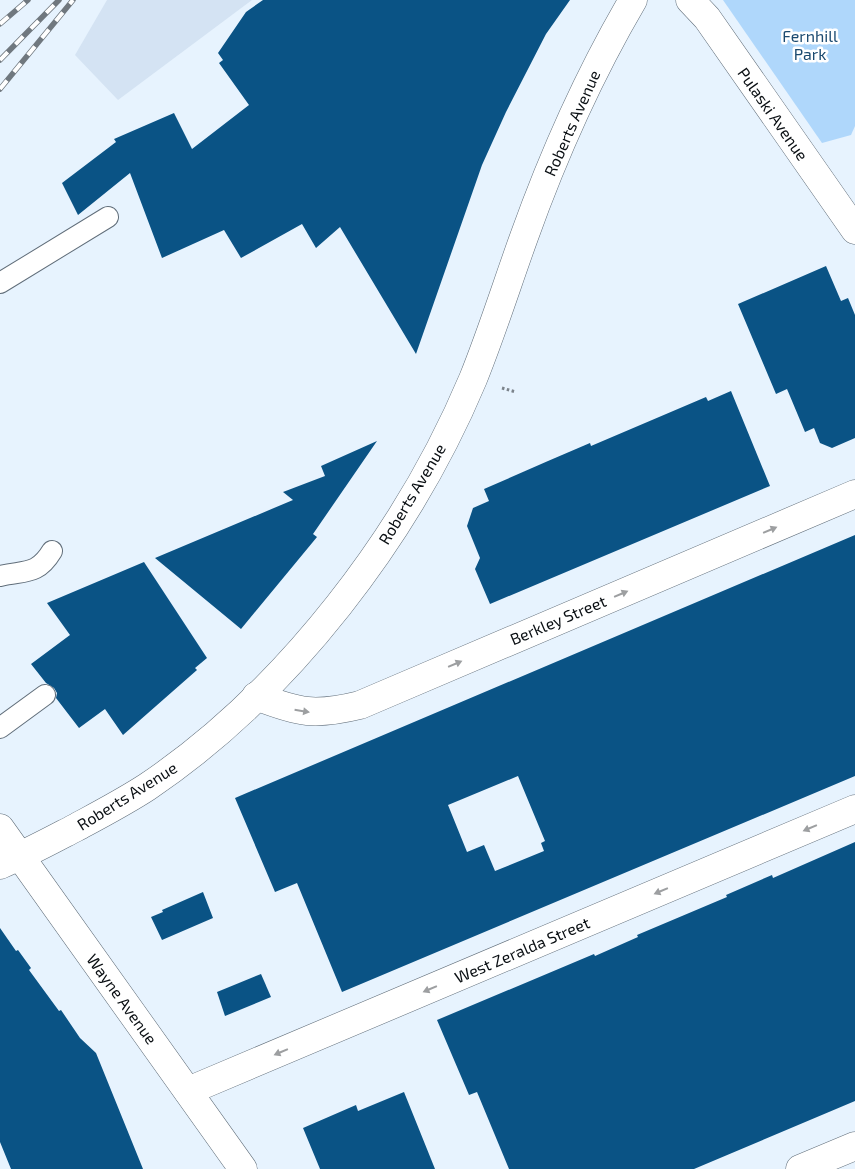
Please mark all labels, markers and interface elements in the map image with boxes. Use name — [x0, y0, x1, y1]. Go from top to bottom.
park label: Fernhill Park — [782, 26, 838, 63]
street label: Pulaski Avenue — [734, 64, 812, 164]
street label: Roberts Avenue — [540, 67, 603, 179]
street label: Roberts Avenue — [374, 440, 449, 548]
one-way arrow — [763, 526, 778, 534]
one-way arrow — [614, 589, 628, 597]
street label: Berkley Street — [507, 591, 609, 648]
one-way arrow — [448, 660, 462, 668]
one-way arrow — [294, 707, 310, 715]
street label: Roberts Avenue — [73, 757, 180, 834]
one-way arrow — [803, 824, 817, 832]
one-way arrow — [653, 888, 668, 896]
street label: West Zeralda Street — [451, 912, 592, 987]
street label: Wayne Avenue — [83, 950, 162, 1048]
one-way arrow — [423, 985, 437, 993]
one-way arrow — [274, 1049, 288, 1057]

